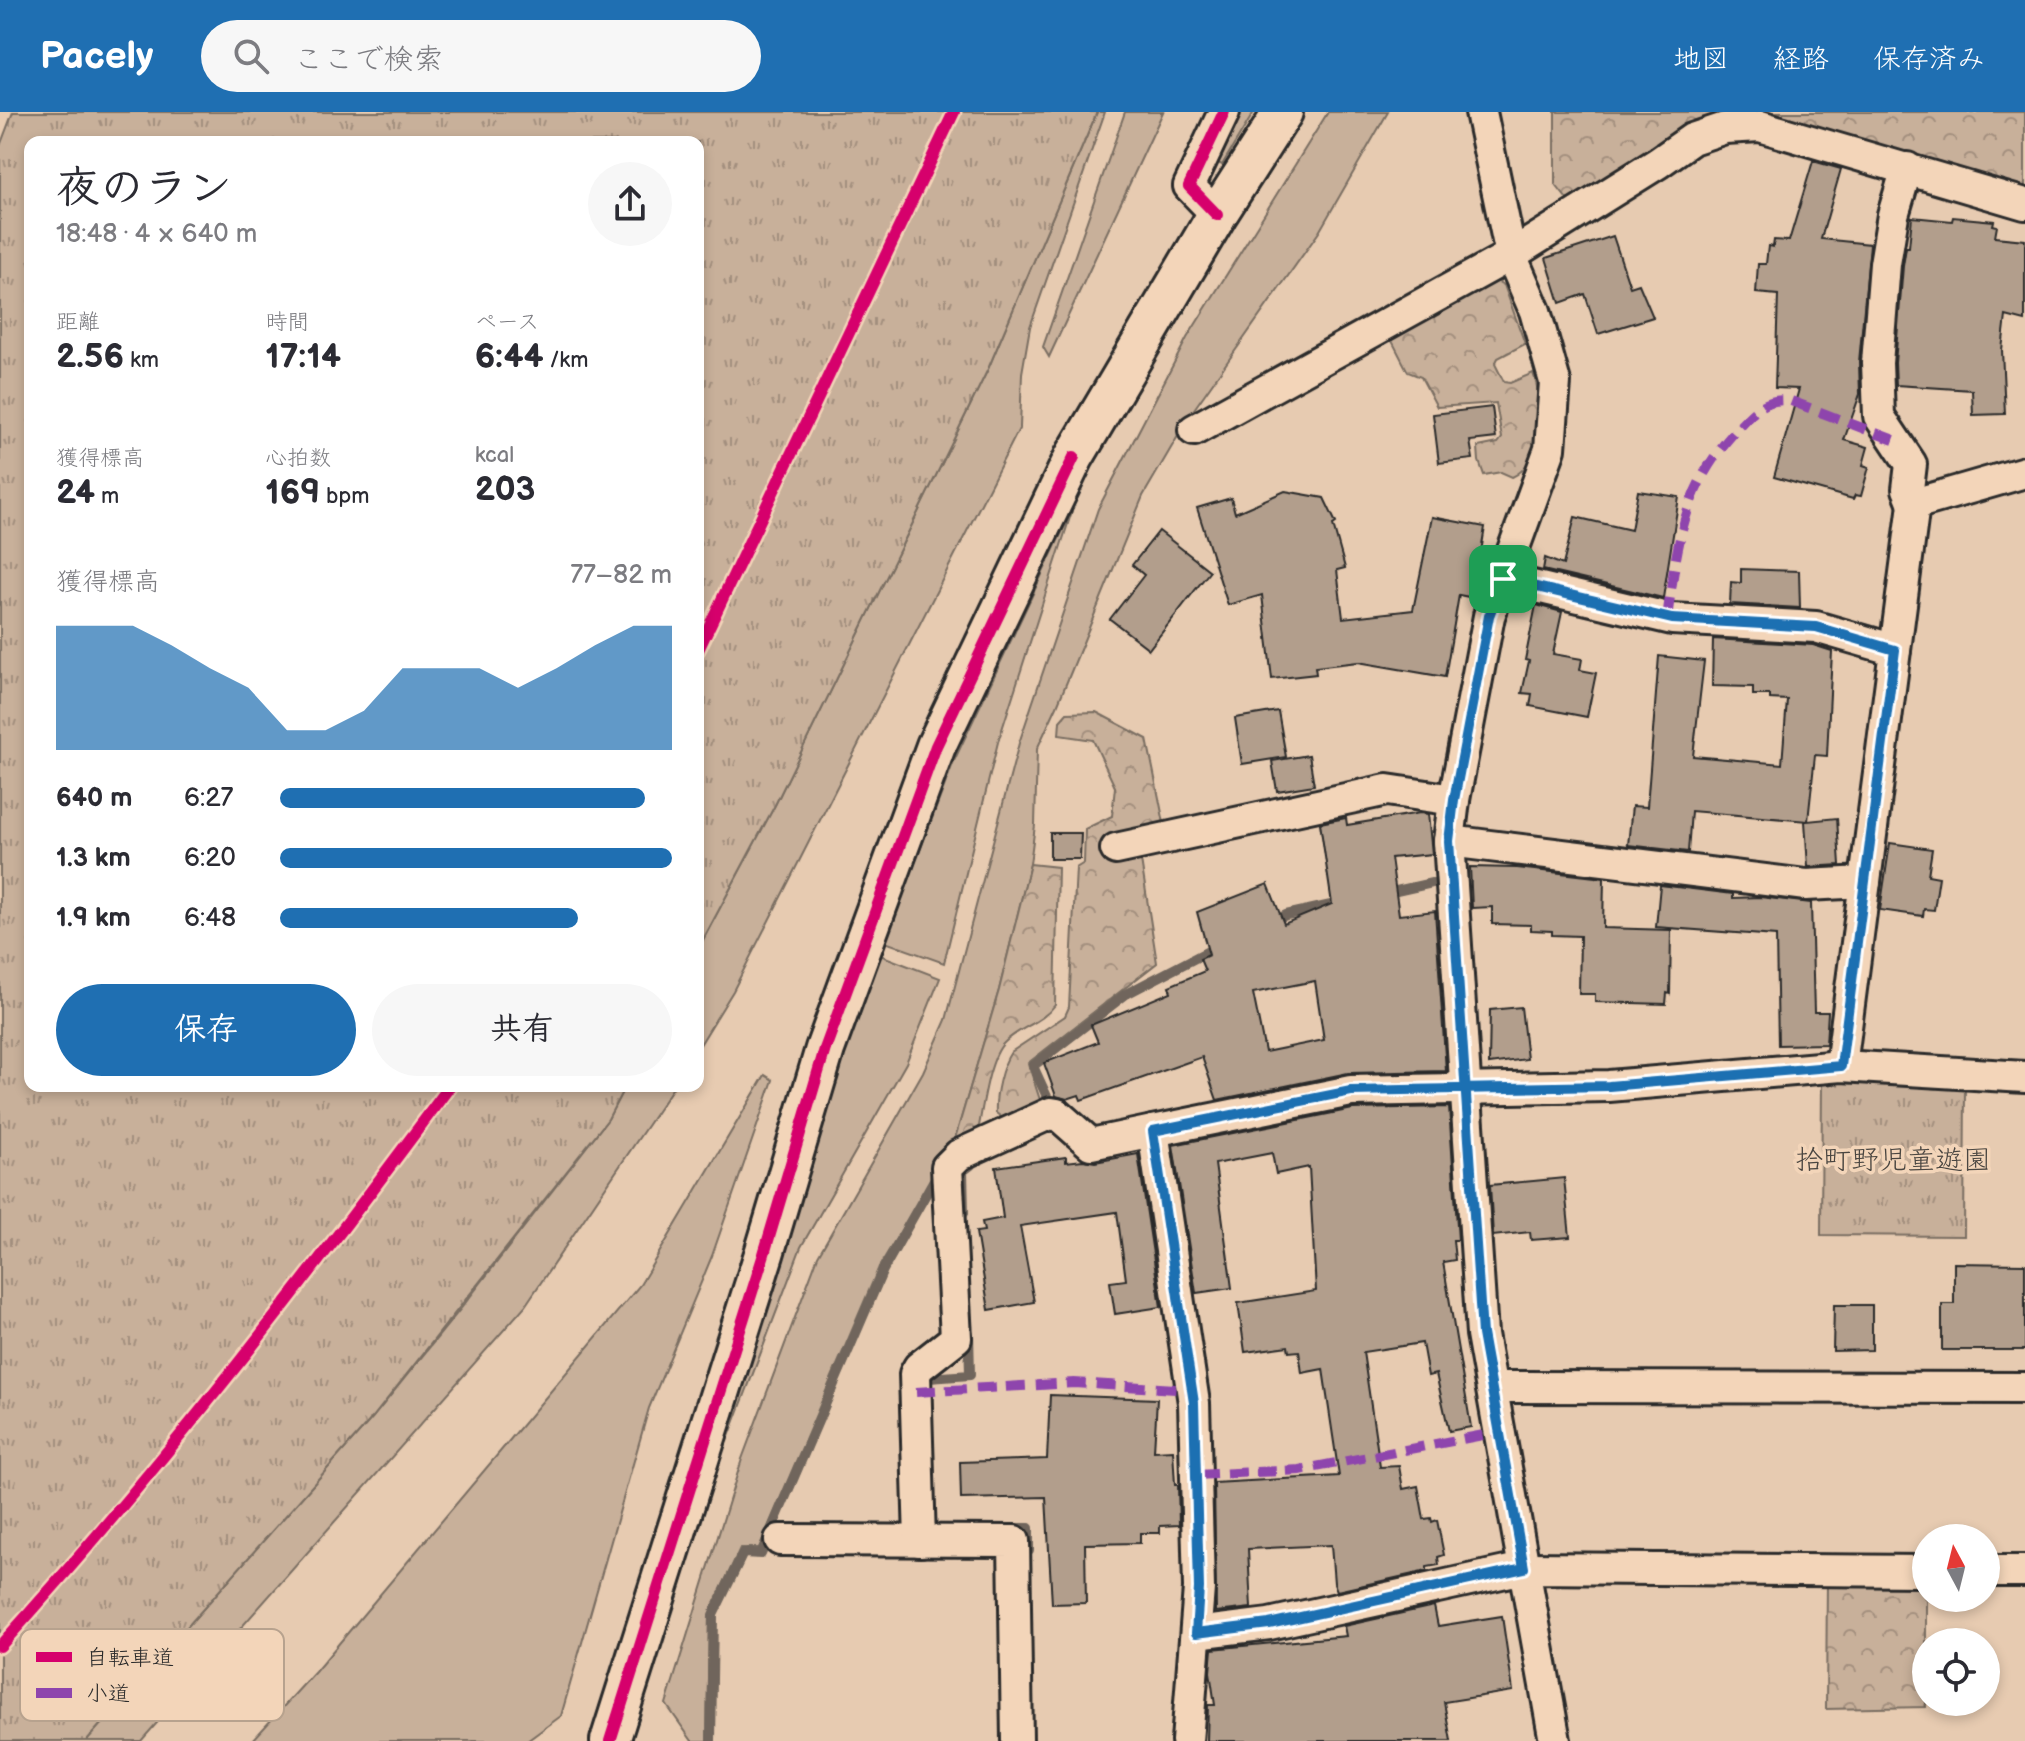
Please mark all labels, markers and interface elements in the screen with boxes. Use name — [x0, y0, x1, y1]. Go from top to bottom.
search box — [201, 20, 761, 92]
text: Pacely — [40, 34, 153, 79]
icon: search — [229, 34, 273, 78]
text: ここで検索 — [293, 42, 443, 78]
text: 地図 — [1673, 43, 1729, 76]
text: 経路 — [1773, 43, 1829, 76]
text: 保存済み — [1873, 43, 1985, 76]
text: 夜のラン — [56, 162, 232, 215]
button: share — [588, 162, 672, 246]
text: 18:48 · 4 × 640 m — [56, 219, 257, 250]
text: 距離 — [56, 309, 100, 336]
text: 時間 — [265, 309, 309, 336]
text: ペース — [475, 309, 539, 336]
text: 2.56 — [56, 336, 124, 377]
text: 17:14 — [265, 336, 341, 377]
text: 6:44 — [475, 336, 543, 377]
text: km — [124, 347, 159, 374]
text: /km — [543, 347, 588, 374]
text: kcal — [475, 442, 514, 469]
text: 獲得標高 — [56, 445, 144, 472]
text: 心拍数 — [265, 445, 331, 472]
text: 203 — [475, 469, 535, 510]
text: 24 — [56, 472, 95, 513]
text: 169 — [265, 472, 320, 513]
text: m — [95, 483, 119, 510]
text: bpm — [320, 483, 369, 510]
pin — [1469, 545, 1537, 613]
icon: arrive — [1481, 557, 1525, 601]
text: 77–82 m — [570, 560, 672, 591]
text: 獲得標高 — [56, 567, 160, 598]
text: 640 m — [56, 783, 132, 814]
text: 6:27 — [184, 783, 233, 814]
text: 1.3 km — [56, 843, 131, 874]
text: 6:20 — [184, 843, 236, 874]
text: 1.9 km — [56, 903, 131, 934]
text: 6:48 — [184, 903, 236, 934]
button: 保存 — [56, 984, 356, 1076]
button: 共有 — [372, 984, 672, 1076]
park label: 拾町野児童遊園 — [1795, 1144, 1991, 1177]
north arrow — [1912, 1524, 2000, 1612]
map controls — [1912, 1524, 2000, 1716]
button: locate — [1912, 1628, 2000, 1716]
legend — [20, 1629, 284, 1721]
text: 自転車道 — [86, 1645, 174, 1672]
text: 小道 — [86, 1681, 130, 1708]

